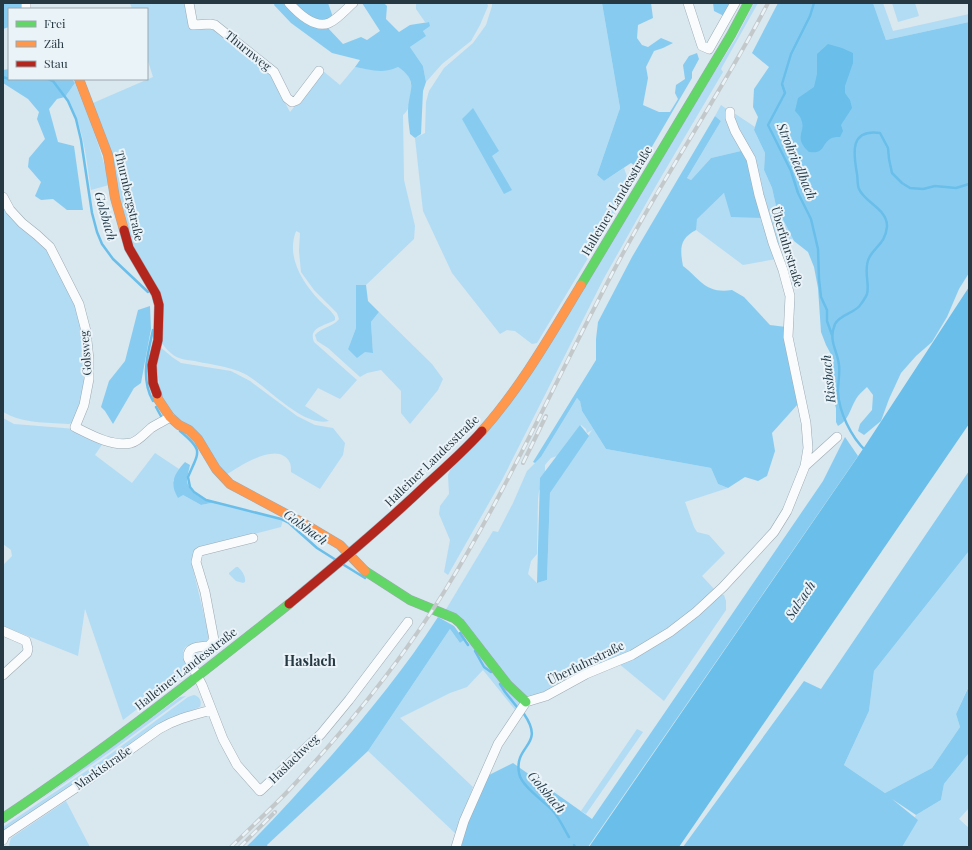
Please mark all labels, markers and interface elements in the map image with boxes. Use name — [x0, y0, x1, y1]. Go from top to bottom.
legend — [8, 8, 148, 80]
text: Frei — [44, 15, 66, 31]
street label: Thurnweg — [222, 27, 276, 74]
text: Zäh — [44, 35, 64, 51]
text: Stau — [44, 55, 68, 71]
water label: Strohriedlbach — [773, 119, 821, 202]
street label: Halleiner Landesstraße — [577, 143, 655, 258]
street label: Thurnbergstraße — [112, 149, 148, 243]
water label: Golsbach — [91, 189, 122, 242]
street label: Überfuhrstraße — [768, 204, 808, 289]
street label: Golsweg — [75, 329, 95, 376]
water label: Rissbach — [817, 354, 839, 405]
street label: Halleiner Landesstraße — [381, 411, 482, 510]
water label: Golsbach — [281, 505, 332, 548]
water label: Salzach — [780, 577, 819, 623]
street label: Halleiner Landesstraße — [131, 623, 240, 713]
street label: Überfuhrstraße — [544, 637, 627, 688]
district label: Haslach — [284, 651, 336, 670]
street label: Haslachweg — [265, 730, 322, 786]
street label: Marktstraße — [71, 742, 134, 793]
water label: Golsbach — [525, 767, 570, 816]

